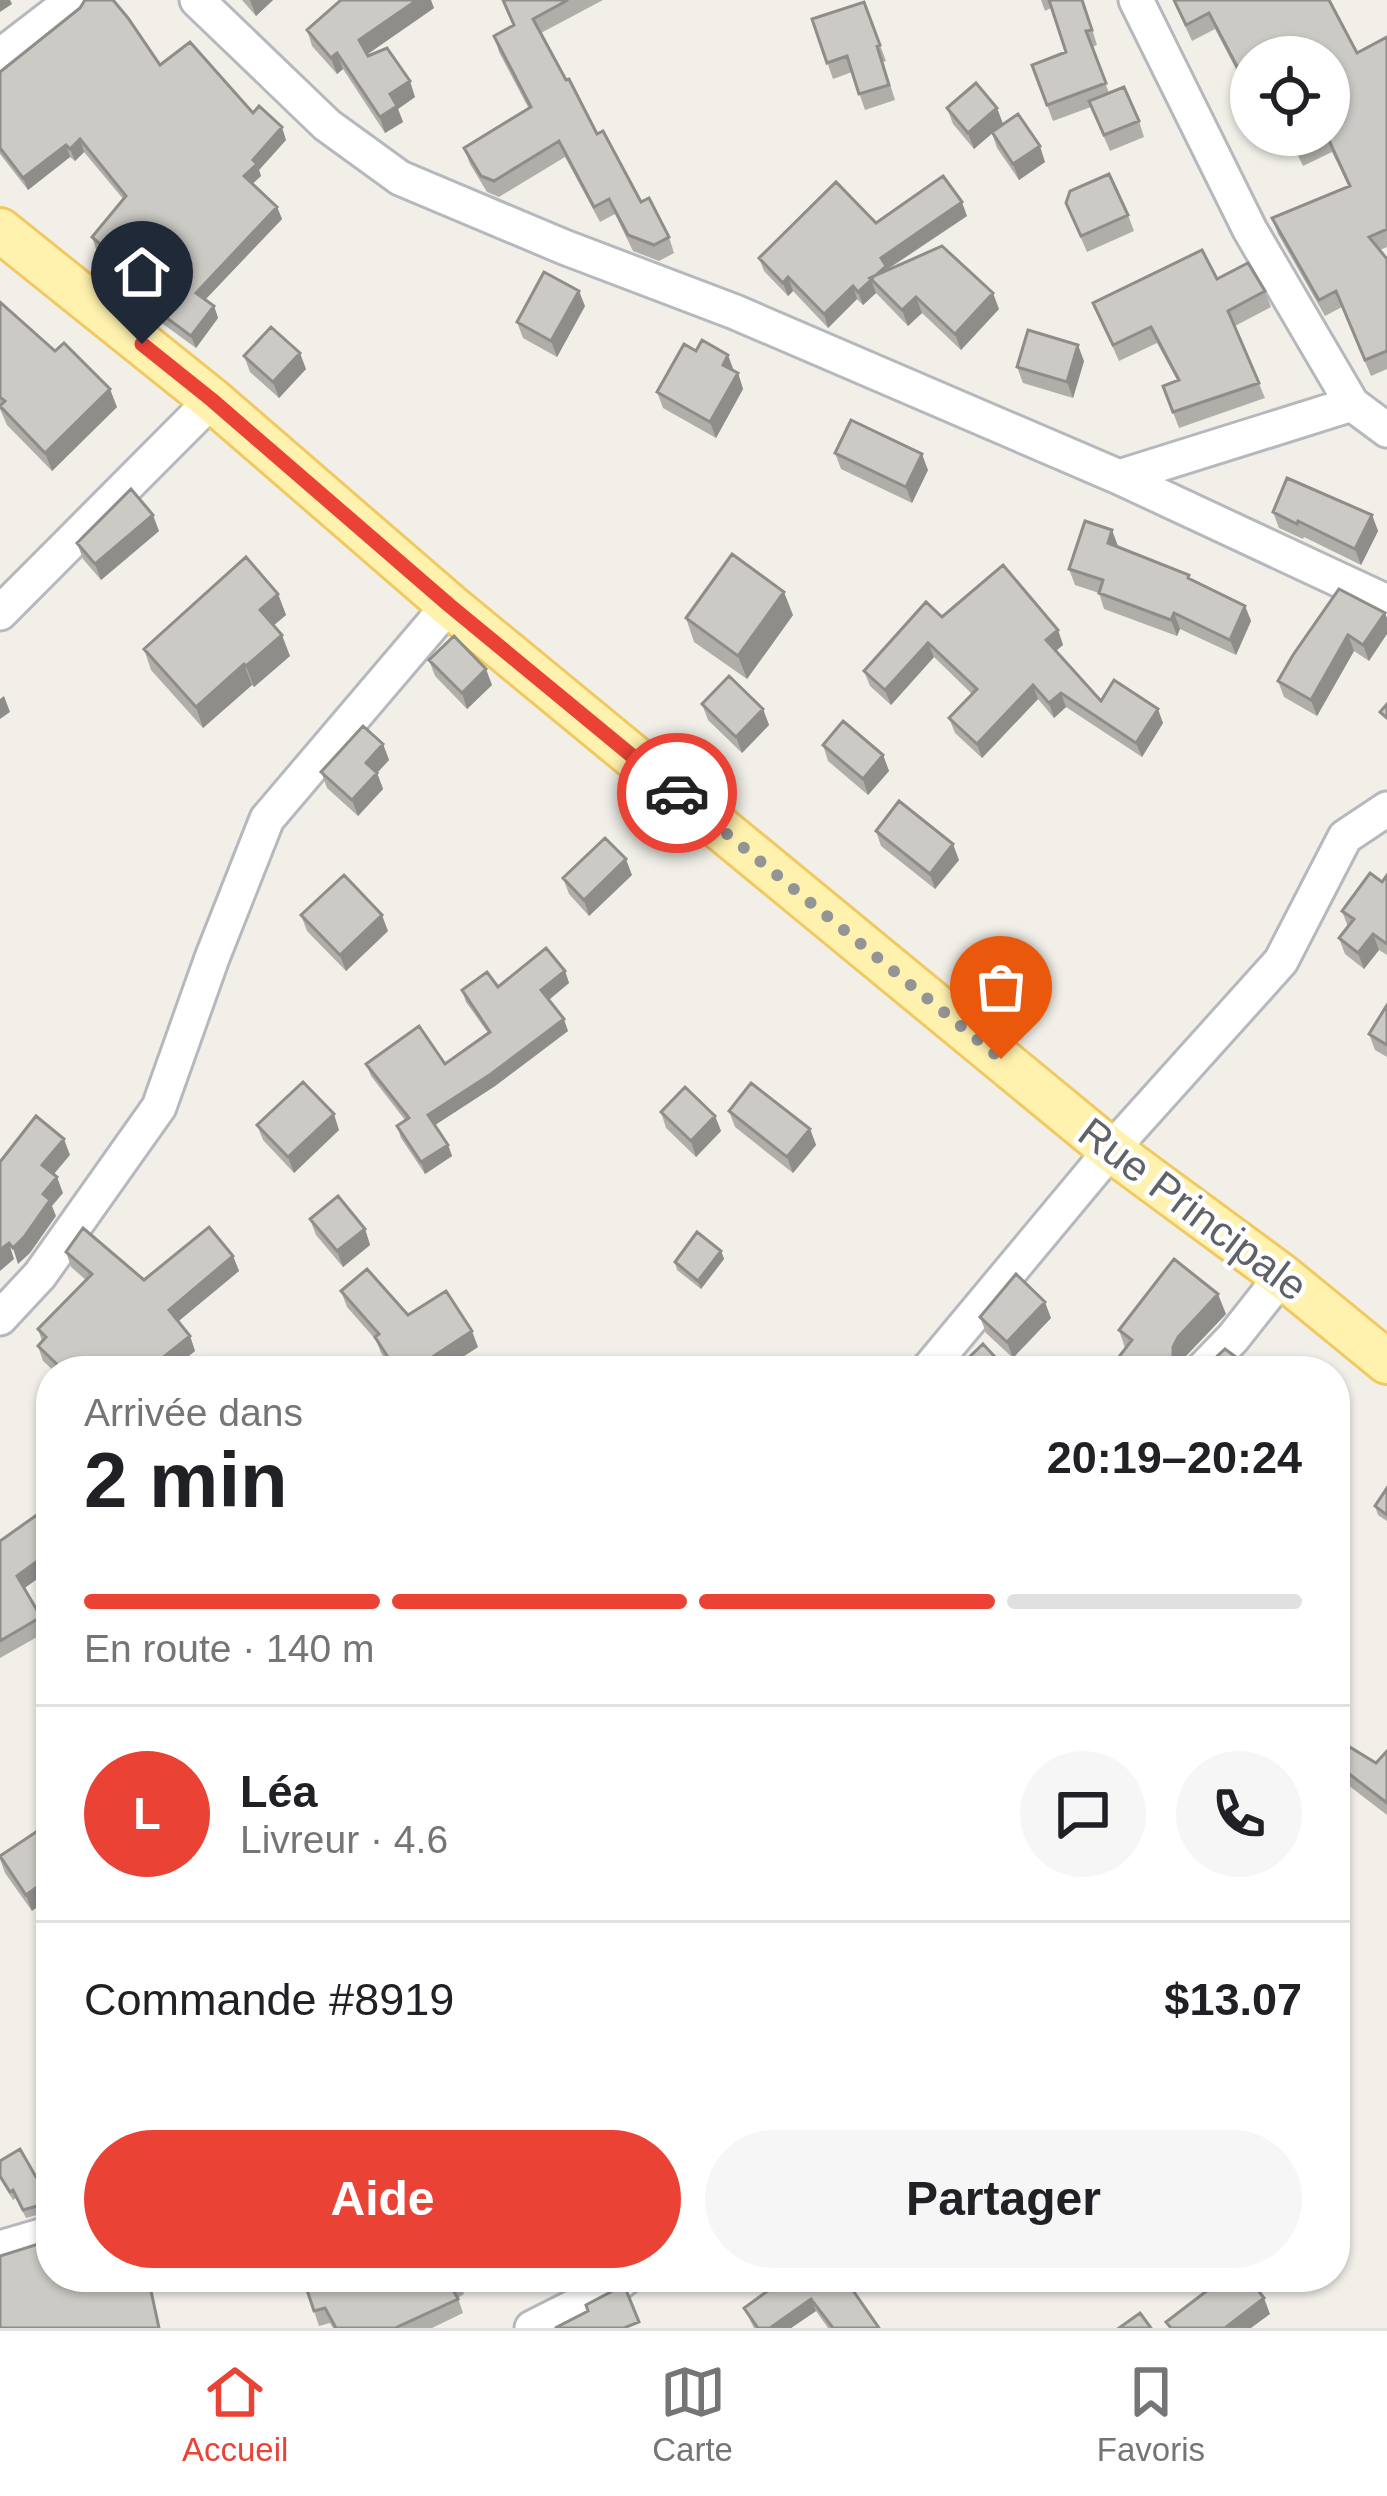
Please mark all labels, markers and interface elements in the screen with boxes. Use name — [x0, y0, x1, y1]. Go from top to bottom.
map controls — [1230, 36, 1350, 156]
button: locate — [1230, 36, 1350, 156]
pin — [91, 221, 193, 344]
icon: home — [109, 239, 175, 305]
courier — [617, 733, 737, 853]
icon: car — [644, 760, 710, 826]
pin — [950, 936, 1052, 1059]
icon: bag — [968, 954, 1034, 1020]
street label: Rue Principale — [1070, 1108, 1316, 1310]
text: Arrivée dans — [84, 1391, 303, 1434]
text: 20:19–20:24 — [1047, 1432, 1302, 1483]
text: 2 min — [84, 1436, 288, 1524]
text: En route · 140 m — [84, 1627, 374, 1670]
button: chat — [1020, 1751, 1146, 1877]
button: phone — [1176, 1751, 1302, 1877]
text: Léa — [240, 1766, 318, 1817]
text: L — [133, 1788, 161, 1839]
text: Livreur · 4.6 — [240, 1818, 448, 1861]
text: Commande #8919 — [84, 1974, 454, 2025]
text: $13.07 — [1164, 1974, 1302, 2025]
button: Aide — [84, 2130, 681, 2268]
button: Partager — [705, 2130, 1302, 2268]
tab: Accueil — [182, 2359, 288, 2469]
tab: Carte — [652, 2359, 733, 2469]
tab: Favoris — [1097, 2359, 1205, 2469]

